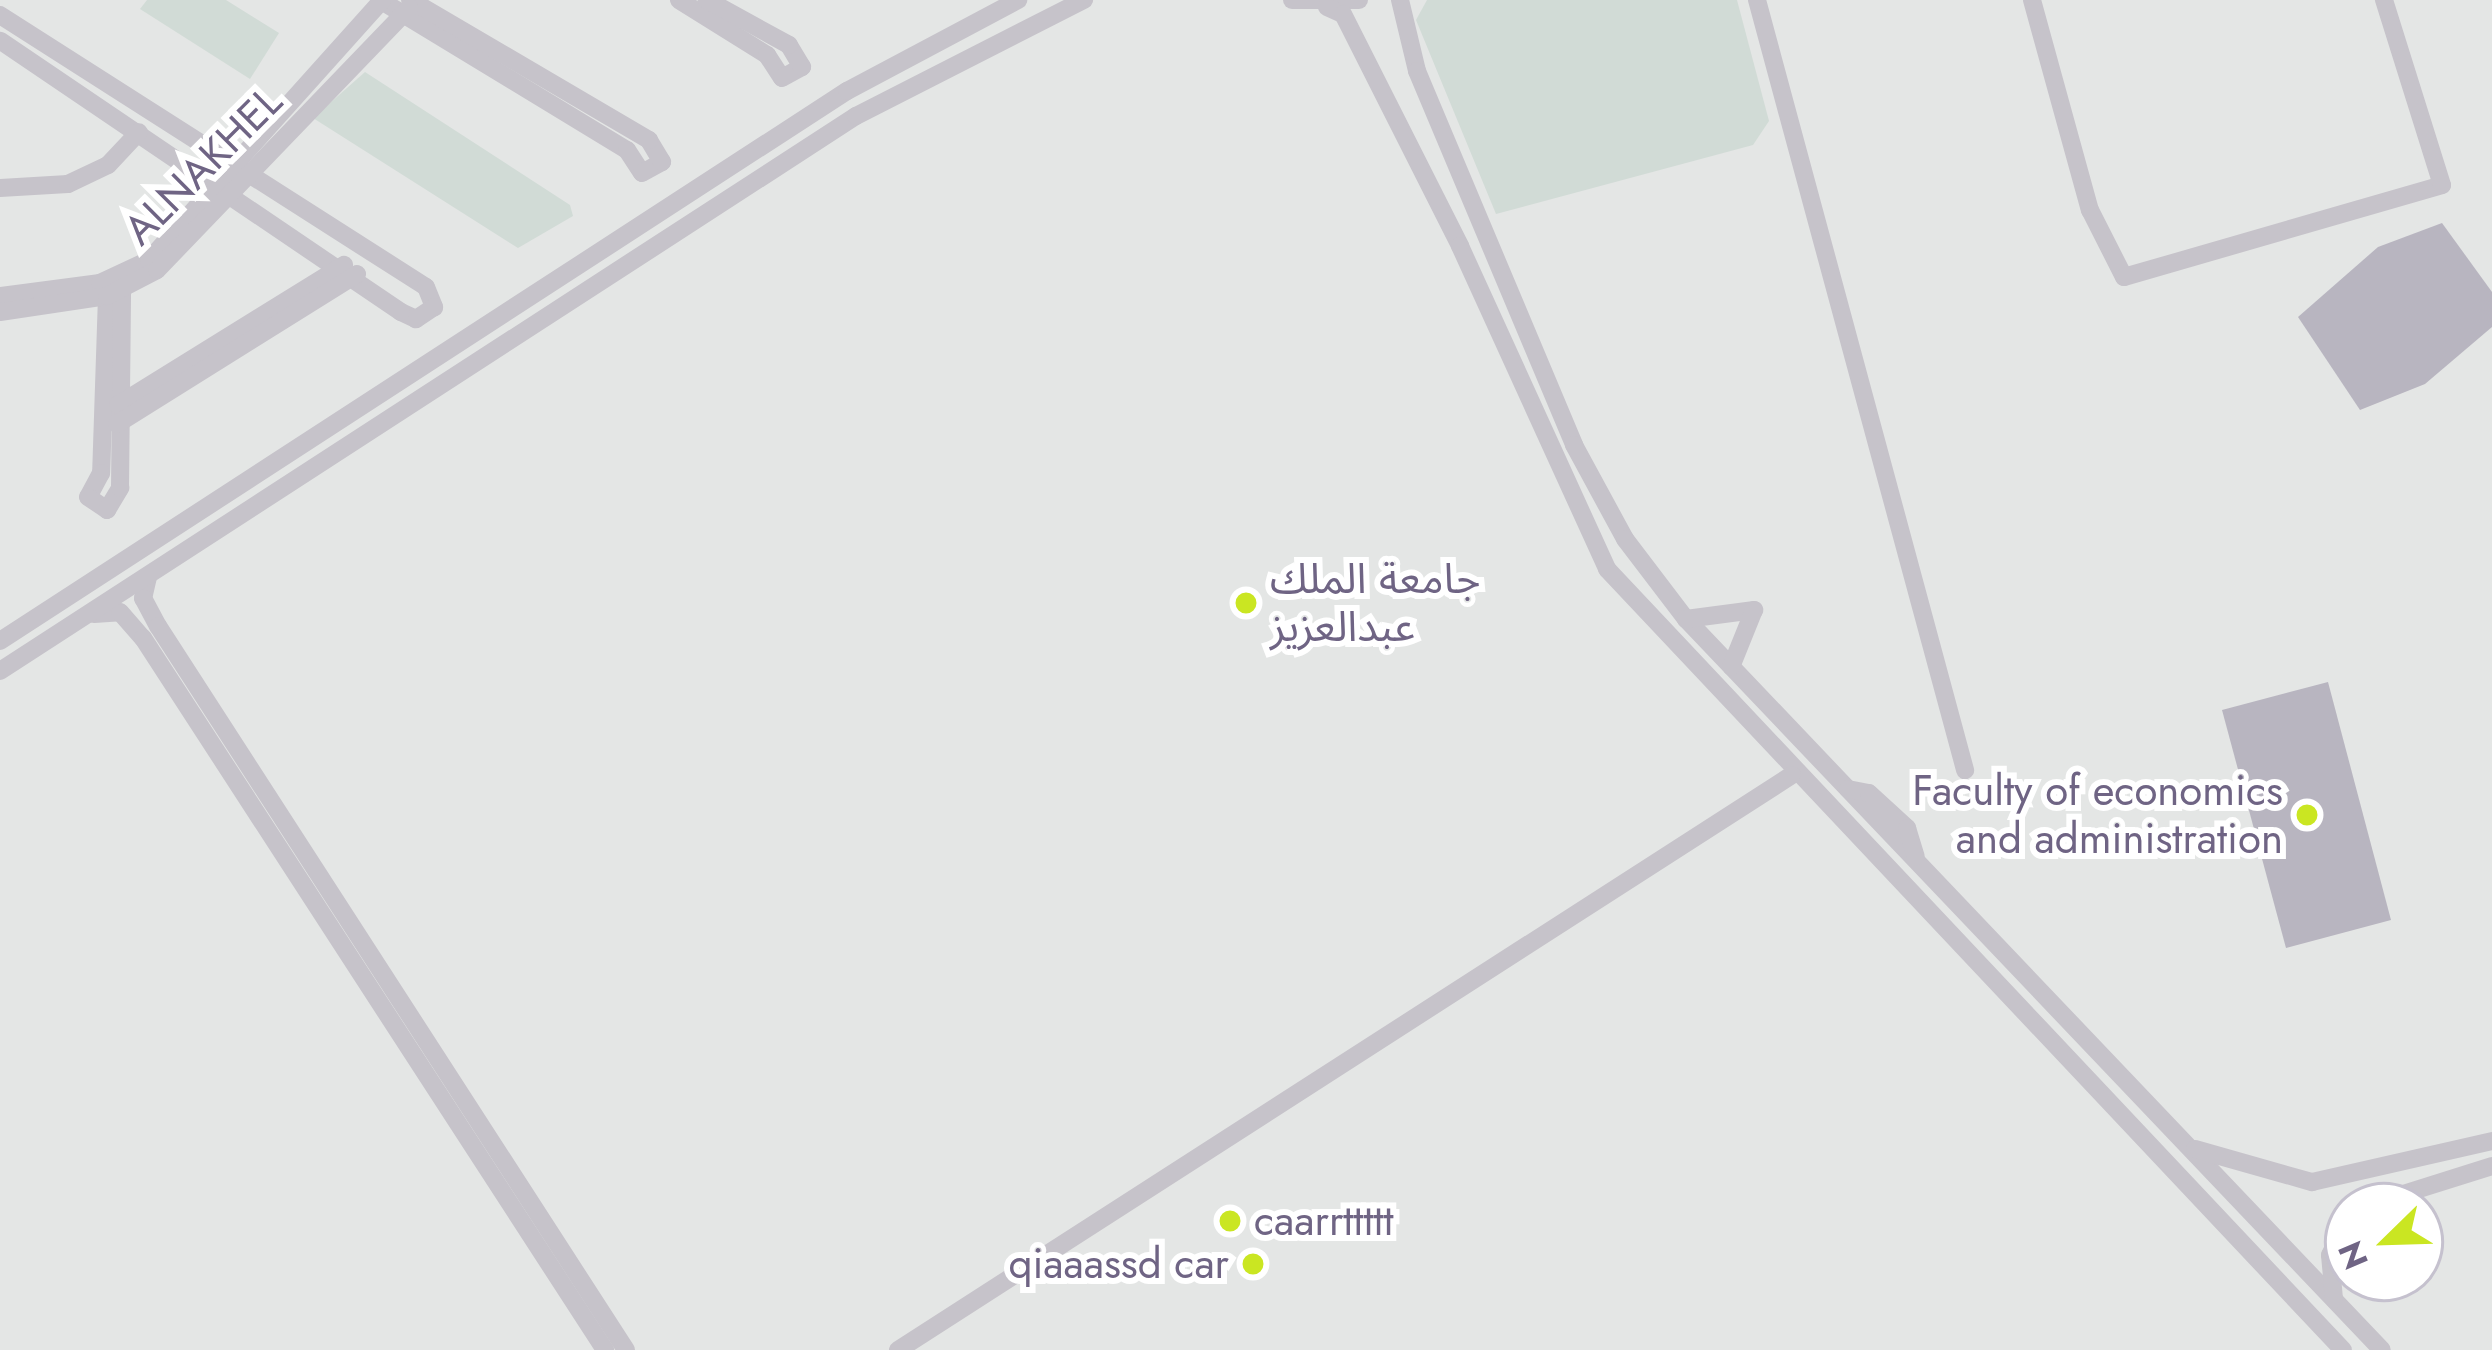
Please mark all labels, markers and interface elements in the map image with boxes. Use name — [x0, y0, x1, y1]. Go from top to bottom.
street label: ALNAKHEL — [114, 77, 292, 255]
place label: جامعة الملك عبدالعزيز — [1270, 554, 1480, 652]
marker: جامعة الملك عبدالعزيز — [1233, 590, 1259, 616]
place label: Faculty of economics and administration — [1912, 766, 2283, 864]
marker: Faculty of economics and administration — [2294, 802, 2320, 828]
north arrow — [2324, 1182, 2444, 1302]
place label: caarrttttt — [1254, 1196, 1394, 1246]
marker: caarrttttt — [1217, 1208, 1243, 1234]
text: N — [2326, 1234, 2380, 1276]
place label: qiaaassd car — [1008, 1239, 1229, 1289]
marker: qiaaassd car — [1240, 1251, 1266, 1277]

